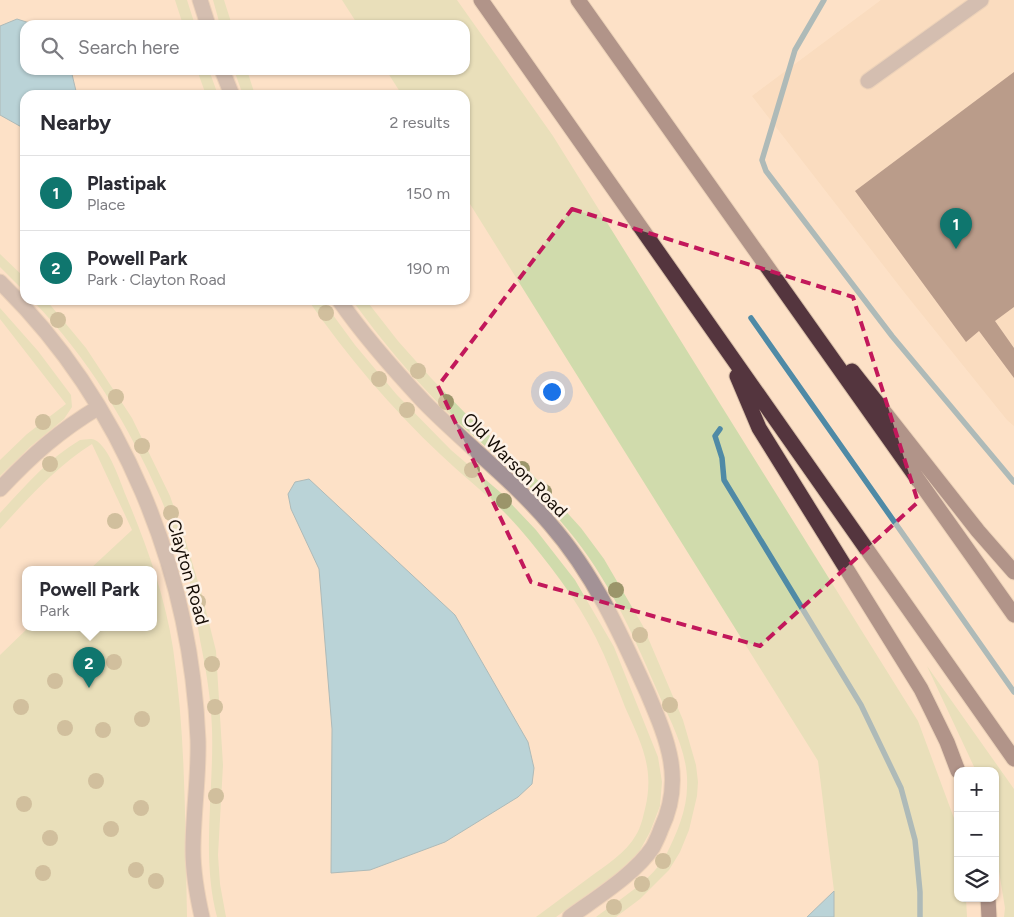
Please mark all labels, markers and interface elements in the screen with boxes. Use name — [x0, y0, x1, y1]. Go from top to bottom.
search box — [20, 20, 470, 75]
icon: search — [38, 34, 66, 62]
text: Search here — [78, 36, 180, 59]
text: Nearby — [40, 110, 111, 135]
text: 2 results — [390, 113, 450, 132]
text: Plastipak — [87, 172, 167, 195]
text: 1 — [53, 184, 59, 203]
text: 150 m — [406, 184, 450, 203]
text: Place — [87, 195, 125, 214]
pin: 1 — [940, 208, 972, 249]
text: Powell Park — [87, 247, 188, 270]
text: 2 — [51, 259, 61, 278]
text: 190 m — [407, 259, 450, 278]
text: Park · Clayton Road — [87, 270, 226, 289]
your location — [539, 379, 565, 405]
street label: Old Warson Road — [458, 408, 572, 522]
street label: Clayton Road — [162, 517, 214, 627]
popup — [22, 566, 157, 631]
text: Powell Park — [39, 578, 140, 601]
text: Park — [39, 601, 70, 620]
pin: 2 — [73, 647, 105, 688]
map controls — [954, 767, 999, 902]
button: + — [954, 767, 999, 812]
button: − — [954, 812, 999, 857]
button: layers — [954, 857, 999, 902]

